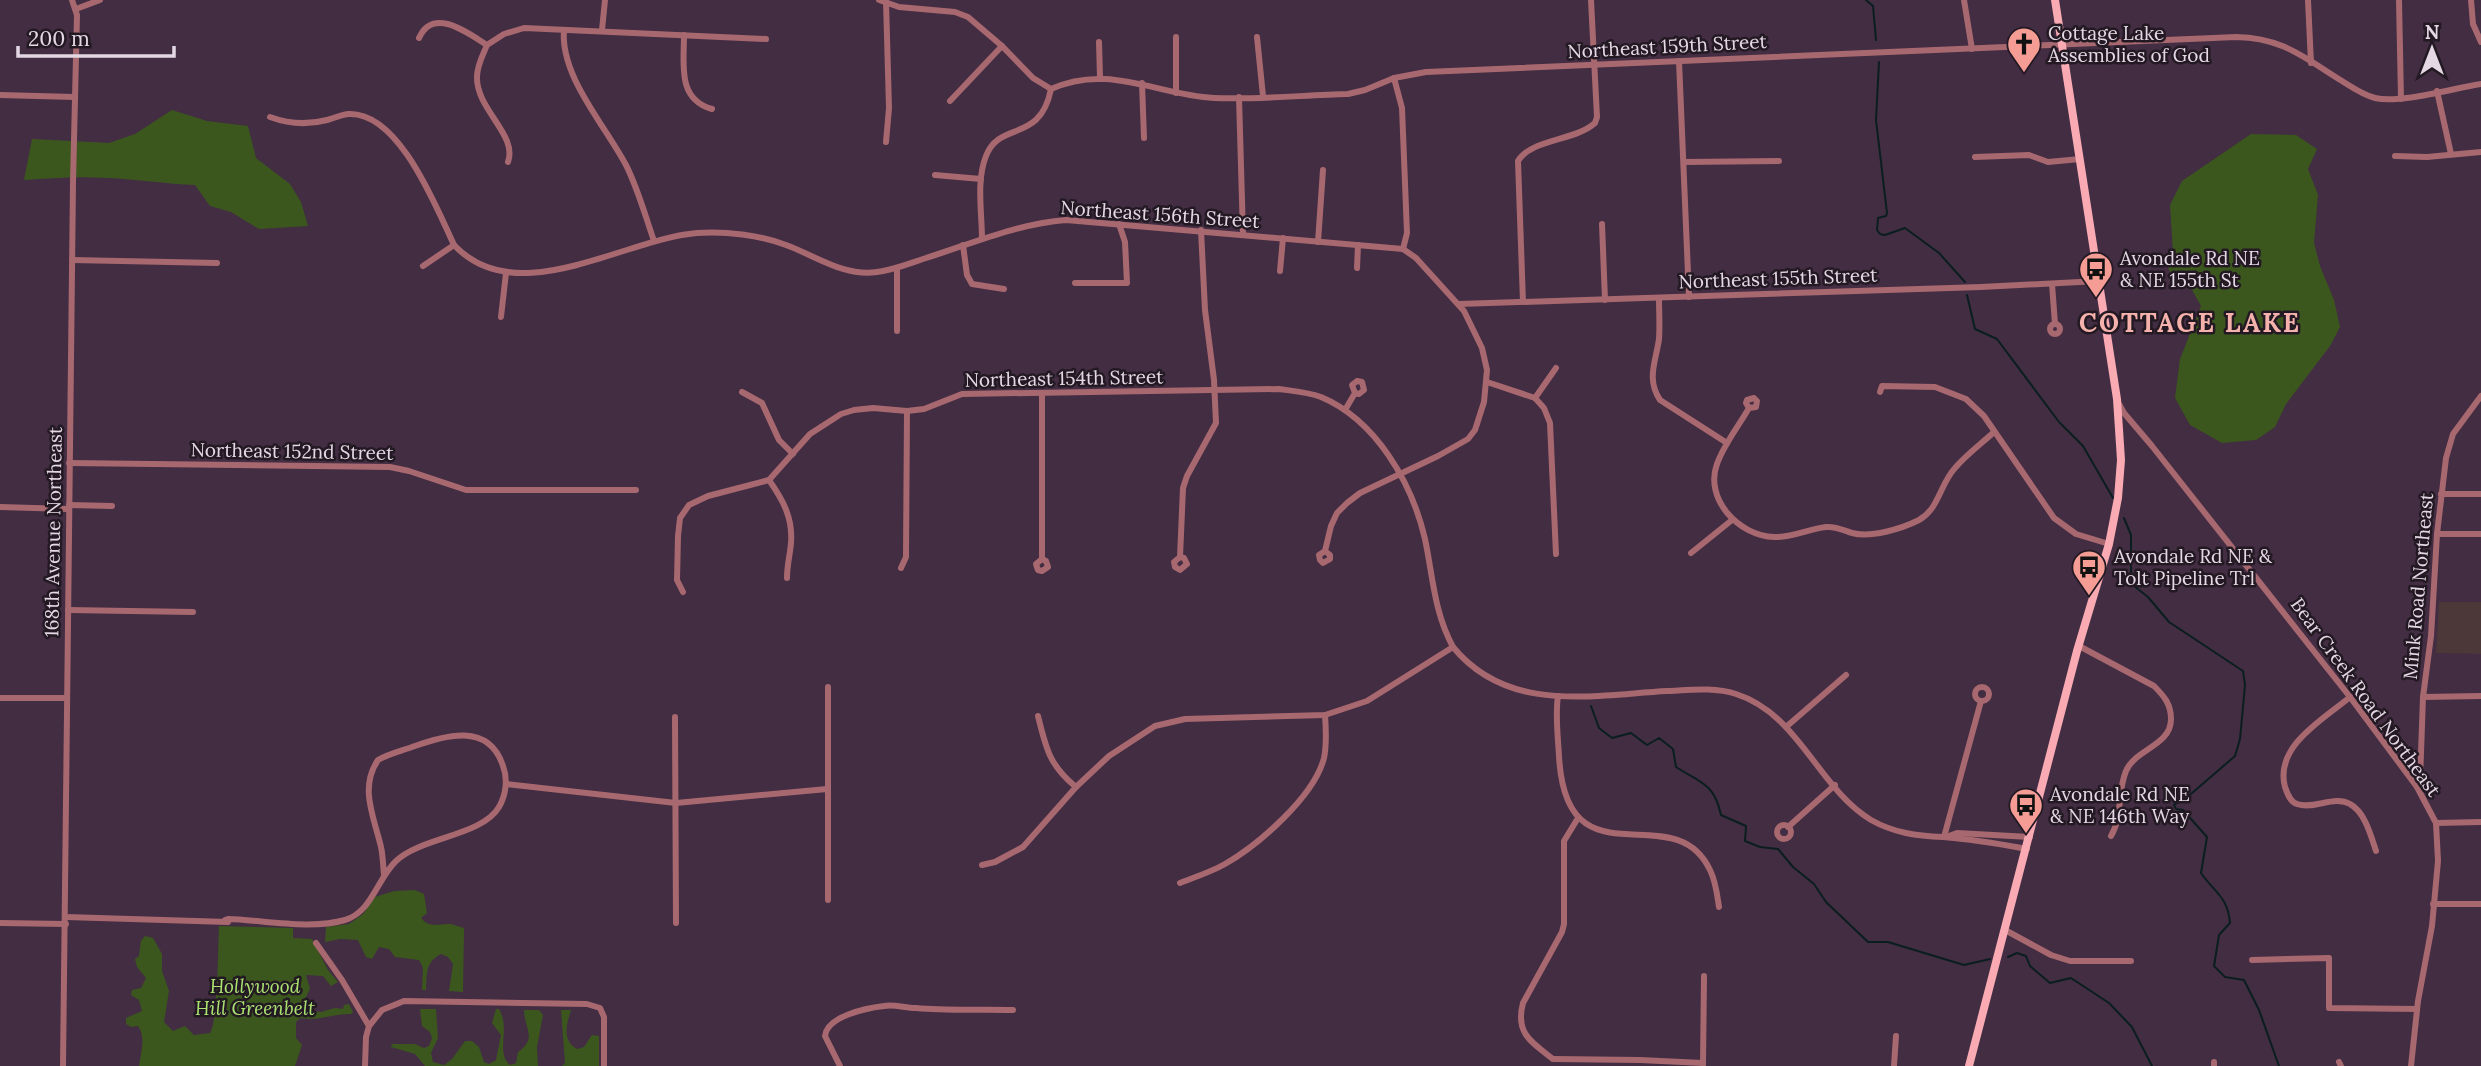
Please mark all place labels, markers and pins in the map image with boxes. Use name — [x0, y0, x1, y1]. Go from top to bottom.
place label: Cottage Lake Assemblies of God — [2047, 21, 2210, 67]
church icon: Cottage Lake Assemblies of God — [2005, 25, 2043, 74]
place label: Avondale Rd NE & NE 155th St — [2119, 246, 2260, 292]
bus stop icon: Avondale Rd NE & NE 155th St — [2077, 250, 2115, 299]
place label: Avondale Rd NE & Tolt Pipeline Trl — [2113, 544, 2273, 590]
bus stop icon: Avondale Rd NE & Tolt Pipeline Trl — [2070, 548, 2108, 597]
place label: Avondale Rd NE & NE 146th Way — [2049, 782, 2190, 828]
bus stop icon: Avondale Rd NE & NE 146th Way — [2007, 786, 2045, 835]

